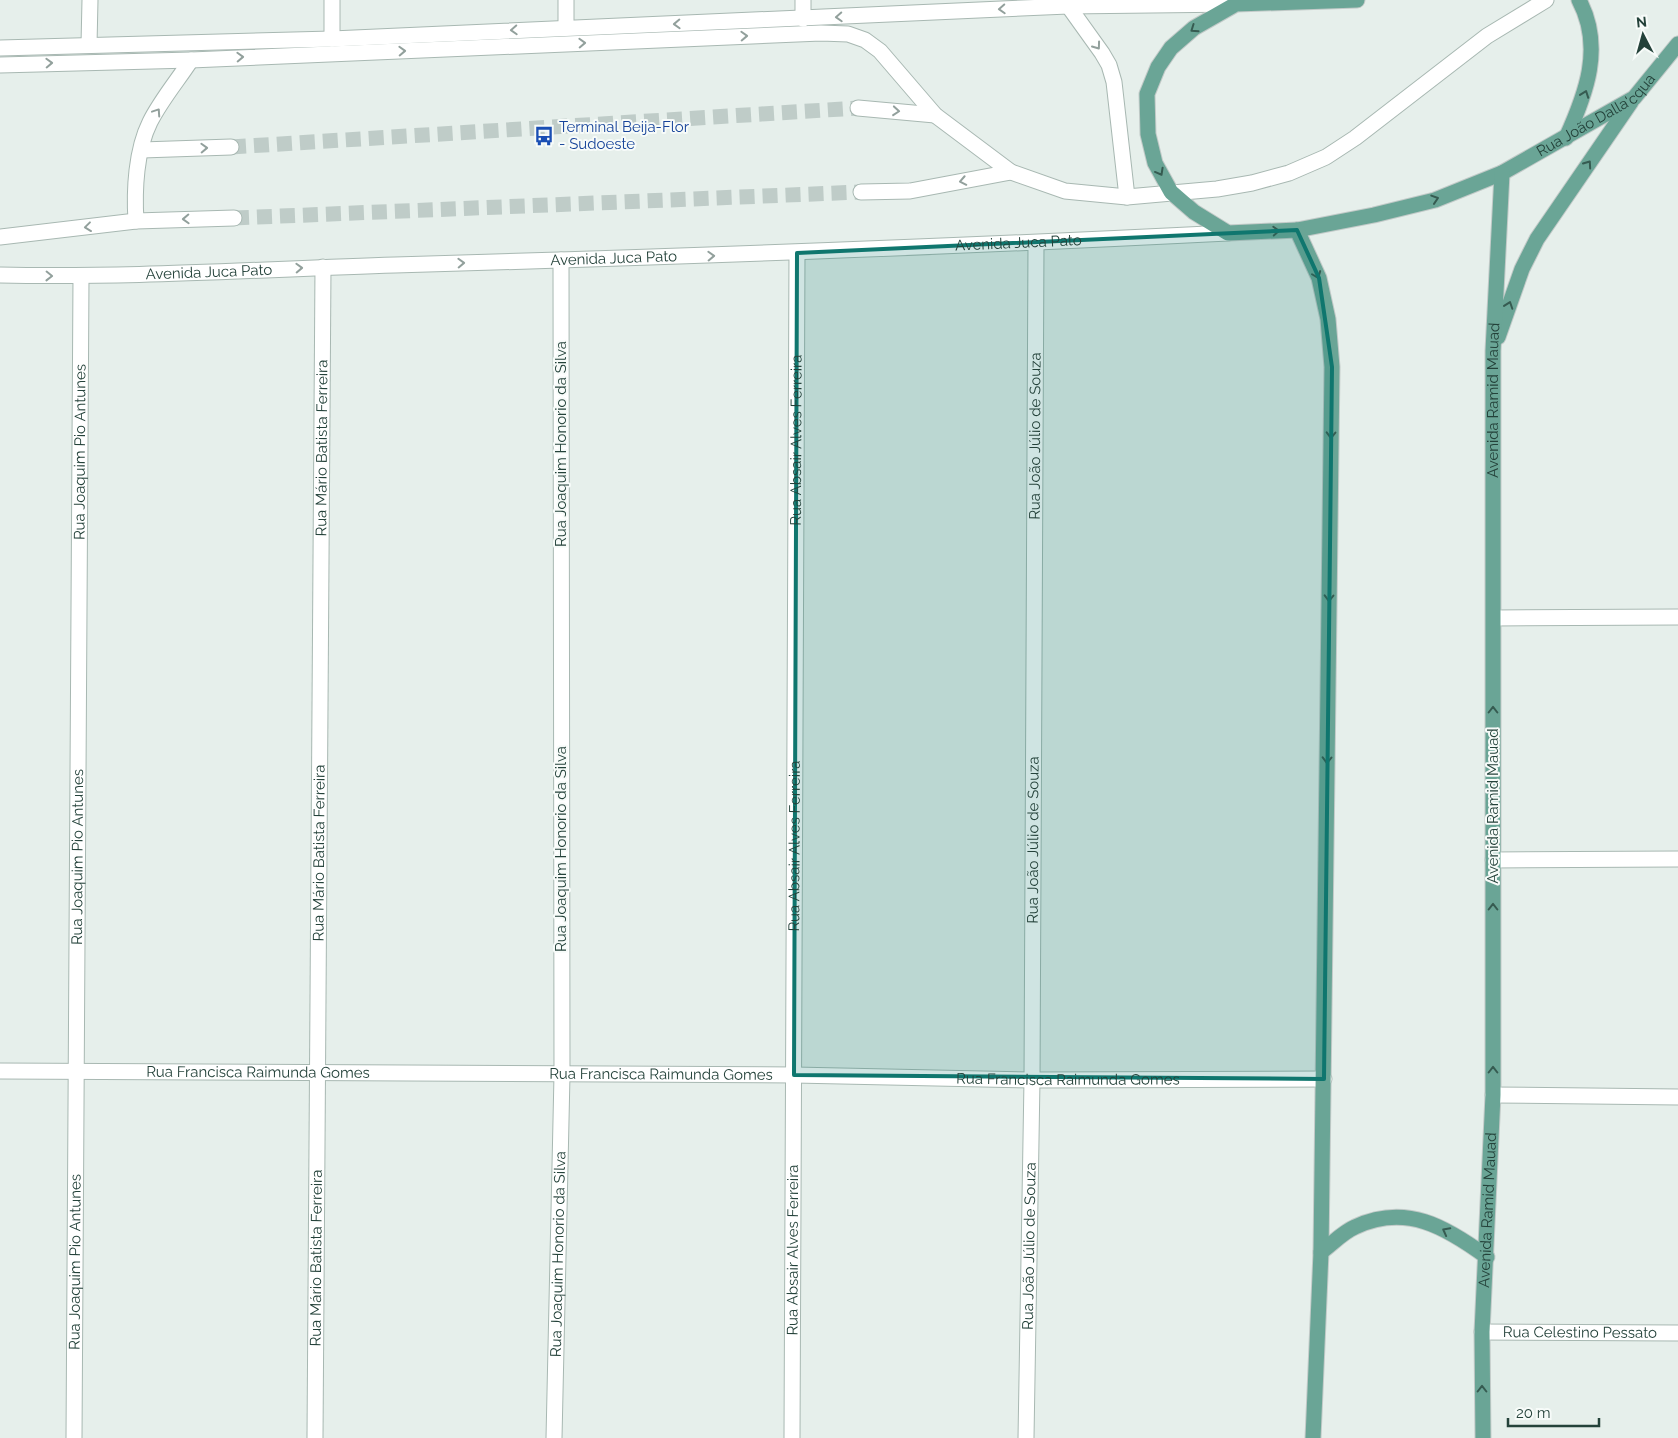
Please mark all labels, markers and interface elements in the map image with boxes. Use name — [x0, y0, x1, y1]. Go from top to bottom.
one-way arrow — [997, 4, 1005, 15]
north arrow — [1618, 10, 1668, 60]
one-way arrow — [835, 12, 842, 22]
text: N — [1635, 14, 1648, 31]
one-way arrow — [673, 18, 681, 29]
one-way arrow — [1190, 23, 1200, 32]
one-way arrow — [510, 25, 518, 36]
one-way arrow — [741, 31, 749, 41]
one-way arrow — [578, 37, 586, 48]
one-way arrow — [1090, 40, 1100, 49]
one-way arrow — [398, 45, 406, 56]
one-way arrow — [236, 52, 244, 63]
one-way arrow — [45, 58, 53, 69]
street label: Rua João Dalla'cqua — [1533, 70, 1659, 160]
one-way arrow — [1579, 90, 1589, 99]
one-way arrow — [893, 105, 901, 116]
one-way arrow — [151, 108, 160, 118]
place label: Terminal Beija-Flor - Sudoeste — [559, 118, 690, 153]
bus stop icon: Terminal Beija-Flor - Sudoeste — [533, 125, 555, 147]
one-way arrow — [200, 143, 208, 153]
one-way arrow — [1582, 160, 1591, 169]
one-way arrow — [1154, 167, 1164, 176]
one-way arrow — [959, 175, 968, 186]
one-way arrow — [1430, 195, 1439, 205]
one-way arrow — [181, 214, 189, 225]
one-way arrow — [84, 221, 92, 232]
one-way arrow — [1272, 226, 1280, 236]
street label: Avenida Juca Pato — [955, 231, 1082, 255]
street label: Avenida Juca Pato — [550, 247, 677, 269]
one-way arrow — [708, 251, 715, 261]
one-way arrow — [458, 258, 465, 268]
street label: Avenida Juca Pato — [145, 261, 273, 283]
one-way arrow — [295, 263, 303, 273]
one-way arrow — [1311, 270, 1321, 278]
one-way arrow — [45, 271, 53, 281]
one-way arrow — [1503, 301, 1513, 309]
street label: Avenida Ramid Mauad — [1484, 322, 1503, 478]
street label: Rua Joaquim Honorio da Silva — [552, 341, 570, 547]
street label: Rua João Júlio de Souza — [1026, 352, 1044, 520]
street label: Rua Absair Alves Ferreira — [787, 354, 806, 526]
street label: Rua Mário Batista Ferreira — [312, 359, 331, 537]
street label: Rua Joaquim Pio Antunes — [70, 364, 89, 540]
one-way arrow — [1326, 432, 1336, 440]
one-way arrow — [1324, 594, 1334, 602]
one-way arrow — [1488, 705, 1498, 713]
street label: Avenida Ramid Mauad — [1484, 728, 1502, 884]
street label: Rua Joaquim Honorio da Silva — [552, 746, 570, 952]
street label: Rua João Júlio de Souza — [1024, 756, 1043, 924]
one-way arrow — [1322, 757, 1333, 765]
street label: Rua Absair Alves Ferreira — [785, 760, 804, 932]
street label: Rua Mário Batista Ferreira — [309, 764, 329, 942]
street label: Rua Joaquim Pio Antunes — [68, 769, 87, 945]
one-way arrow — [1488, 903, 1498, 910]
street label: Rua Francisca Raimunda Gomes — [146, 1063, 370, 1082]
street label: Rua Francisca Raimunda Gomes — [549, 1065, 773, 1084]
one-way arrow — [1488, 1065, 1498, 1073]
street label: Rua Francisca Raimunda Gomes — [956, 1069, 1180, 1089]
street label: Avenida Ramid Mauad — [1475, 1132, 1500, 1288]
street label: Rua Joaquim Honorio da Silva — [547, 1151, 569, 1357]
street label: Rua João Júlio de Souza — [1019, 1162, 1040, 1330]
street label: Rua Absair Alves Ferreira — [783, 1164, 802, 1336]
street label: Rua Mário Batista Ferreira — [307, 1169, 326, 1347]
street label: Rua Joaquim Pio Antunes — [66, 1174, 85, 1350]
one-way arrow — [1442, 1227, 1451, 1237]
street label: Rua Celestino Pessato — [1503, 1323, 1657, 1342]
one-way arrow — [1477, 1385, 1487, 1393]
scale bar — [1508, 1396, 1599, 1428]
text: 20 m — [1516, 1404, 1551, 1422]

